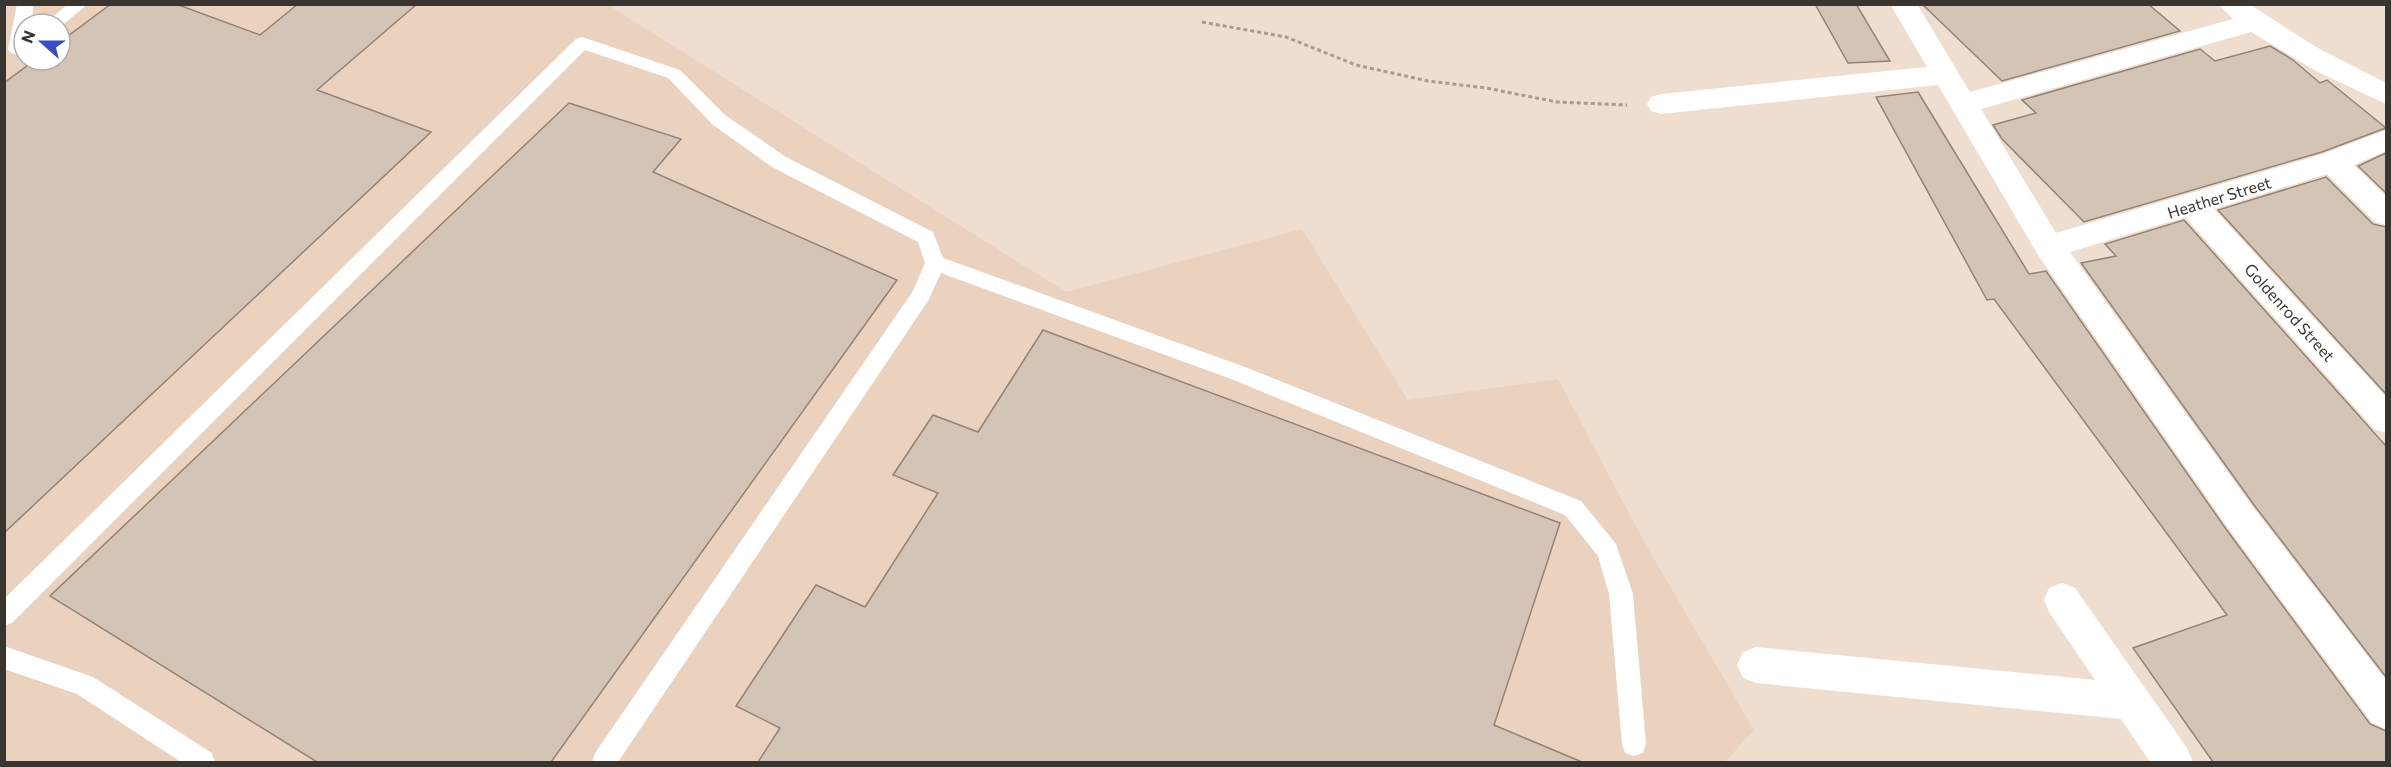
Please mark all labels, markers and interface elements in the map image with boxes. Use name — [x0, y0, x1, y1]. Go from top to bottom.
north arrow — [12, 12, 72, 72]
text: N — [17, 27, 39, 45]
street label: Heather Street — [2165, 172, 2274, 222]
street label: Goldenrod Street — [2241, 259, 2339, 365]

